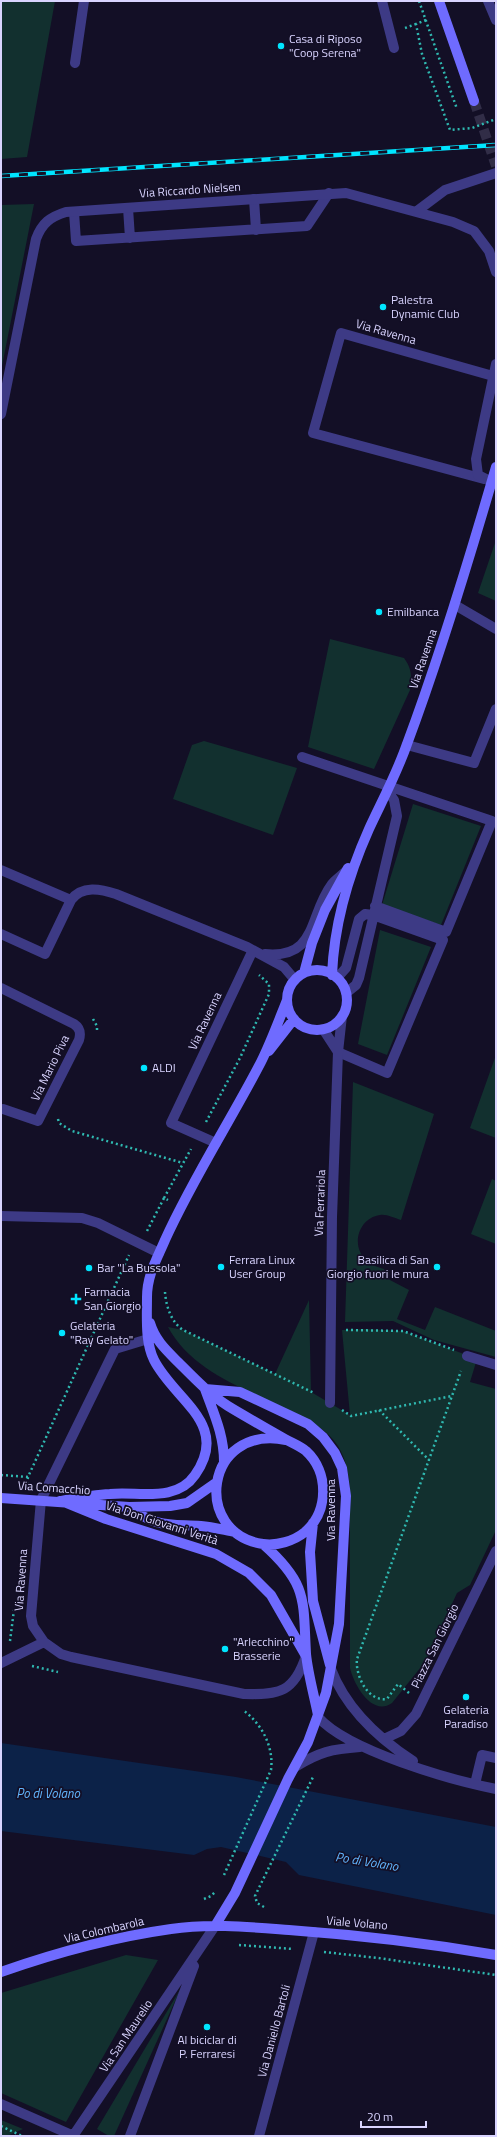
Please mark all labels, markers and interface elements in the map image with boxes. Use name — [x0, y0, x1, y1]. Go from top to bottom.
place label: Casa di Riposo "Coop Serena" — [289, 29, 362, 62]
marker: Casa di Riposo "Coop Serena" — [276, 41, 286, 51]
street label: Via Riccardo Nielsen — [139, 176, 241, 203]
place label: Palestra Dynamic Club — [391, 290, 460, 323]
marker: Palestra Dynamic Club — [378, 302, 388, 312]
street label: Via Ravenna — [354, 314, 419, 349]
place label: Emilbanca — [387, 602, 439, 621]
marker: Emilbanca — [374, 607, 384, 617]
street label: Via Ravenna — [403, 626, 442, 691]
street label: Via Ravenna — [183, 989, 226, 1053]
street label: Via Mario Piva — [25, 1031, 74, 1104]
place label: ALDI — [152, 1058, 176, 1077]
marker: ALDI — [139, 1063, 149, 1073]
street label: Via Ferrariola — [309, 1169, 330, 1237]
place label: Ferrara Linux User Group — [229, 1250, 295, 1283]
place label: Basilica di San Giorgio fuori le mura — [327, 1250, 429, 1283]
place label: Bar "La Bussola" — [97, 1258, 181, 1277]
marker: Ferrara Linux User Group — [216, 1262, 226, 1272]
marker: Basilica di San Giorgio fuori le mura — [432, 1262, 442, 1272]
marker: Bar "La Bussola" — [84, 1263, 94, 1273]
place label: Farmacia San Giorgio — [84, 1282, 141, 1315]
marker: Farmacia San Giorgio — [71, 1294, 81, 1304]
place label: Gelateria "Ray Gelato" — [70, 1316, 133, 1349]
marker: Gelateria "Ray Gelato" — [57, 1328, 67, 1338]
street label: Via Comacchio — [17, 1475, 91, 1500]
street label: Via Ravenna — [321, 1479, 340, 1541]
street label: Via Don Giovanni Verità — [103, 1495, 221, 1550]
street label: Via Ravenna — [9, 1548, 32, 1612]
street label: Piazza San Giorgio — [406, 1600, 463, 1692]
place label: "Arlecchino" Brasserie — [233, 1632, 294, 1665]
marker: "Arlecchino" Brasserie — [220, 1644, 230, 1654]
marker: Gelateria Paradiso — [461, 1692, 471, 1702]
place label: Gelateria Paradiso — [443, 1700, 489, 1733]
water label: Po di Volano — [16, 1783, 80, 1803]
water label: Po di Volano — [334, 1846, 401, 1876]
street label: Viale Volano — [326, 1910, 389, 1935]
street label: Via Colombarola — [62, 1911, 146, 1948]
street label: Via Daniello Bartoli — [252, 1982, 295, 2079]
street label: Via San Maurelio — [94, 1996, 157, 2076]
marker: Al biciclar di P. Ferraresi — [202, 2022, 212, 2032]
place label: Al biciclar di P. Ferraresi — [177, 2030, 237, 2063]
scale bar — [361, 2103, 426, 2129]
text: 20 m — [367, 2107, 393, 2126]

